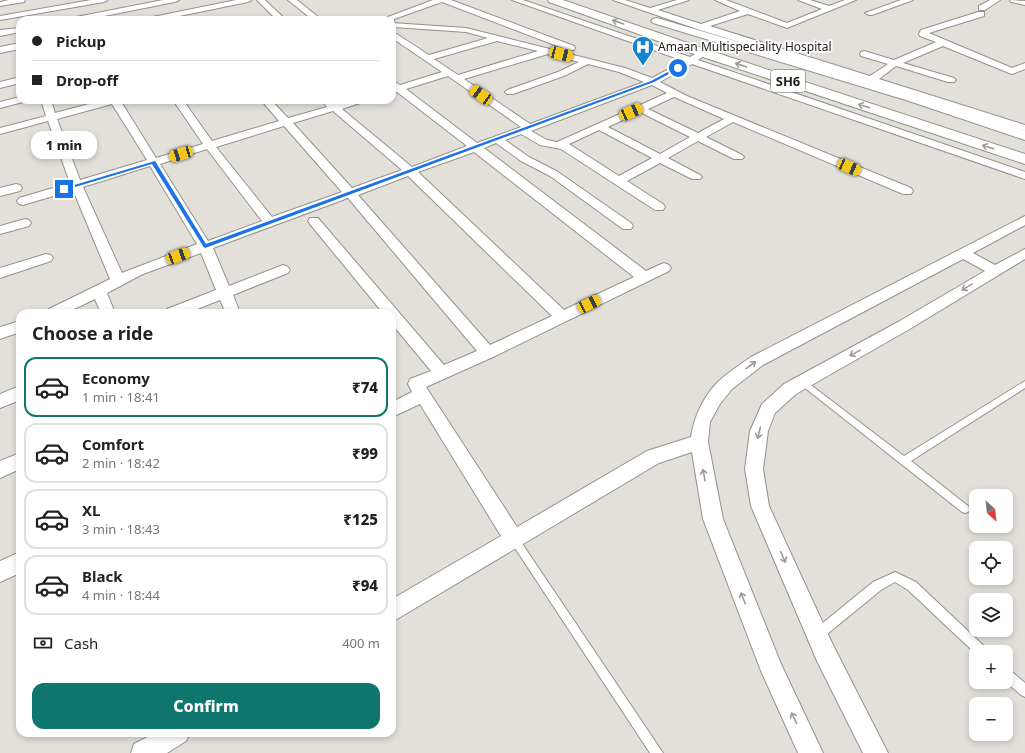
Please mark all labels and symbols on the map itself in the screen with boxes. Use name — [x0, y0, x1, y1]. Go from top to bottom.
one-way arrow — [613, 18, 625, 26]
hospital icon: Amaan Multispeciality Hospital — [630, 34, 656, 67]
place label: Amaan Multispeciality Hospital — [658, 38, 832, 55]
car — [548, 45, 574, 63]
route start — [669, 59, 687, 77]
one-way arrow — [735, 61, 748, 68]
road number: SH6 — [771, 70, 805, 92]
car — [468, 83, 494, 107]
car — [618, 102, 644, 122]
one-way arrow — [858, 102, 871, 109]
callout: 1 min — [31, 131, 97, 159]
one-way arrow — [982, 142, 994, 150]
car — [168, 145, 194, 163]
car — [836, 157, 862, 177]
route end — [55, 180, 73, 198]
car — [165, 246, 191, 266]
one-way arrow — [961, 284, 973, 292]
car — [576, 293, 602, 315]
one-way arrow — [849, 349, 861, 357]
one-way arrow — [745, 361, 756, 370]
one-way arrow — [755, 426, 762, 439]
one-way arrow — [699, 469, 707, 482]
north arrow — [969, 489, 1013, 533]
one-way arrow — [780, 551, 787, 563]
one-way arrow — [739, 593, 747, 605]
one-way arrow — [790, 712, 797, 724]

